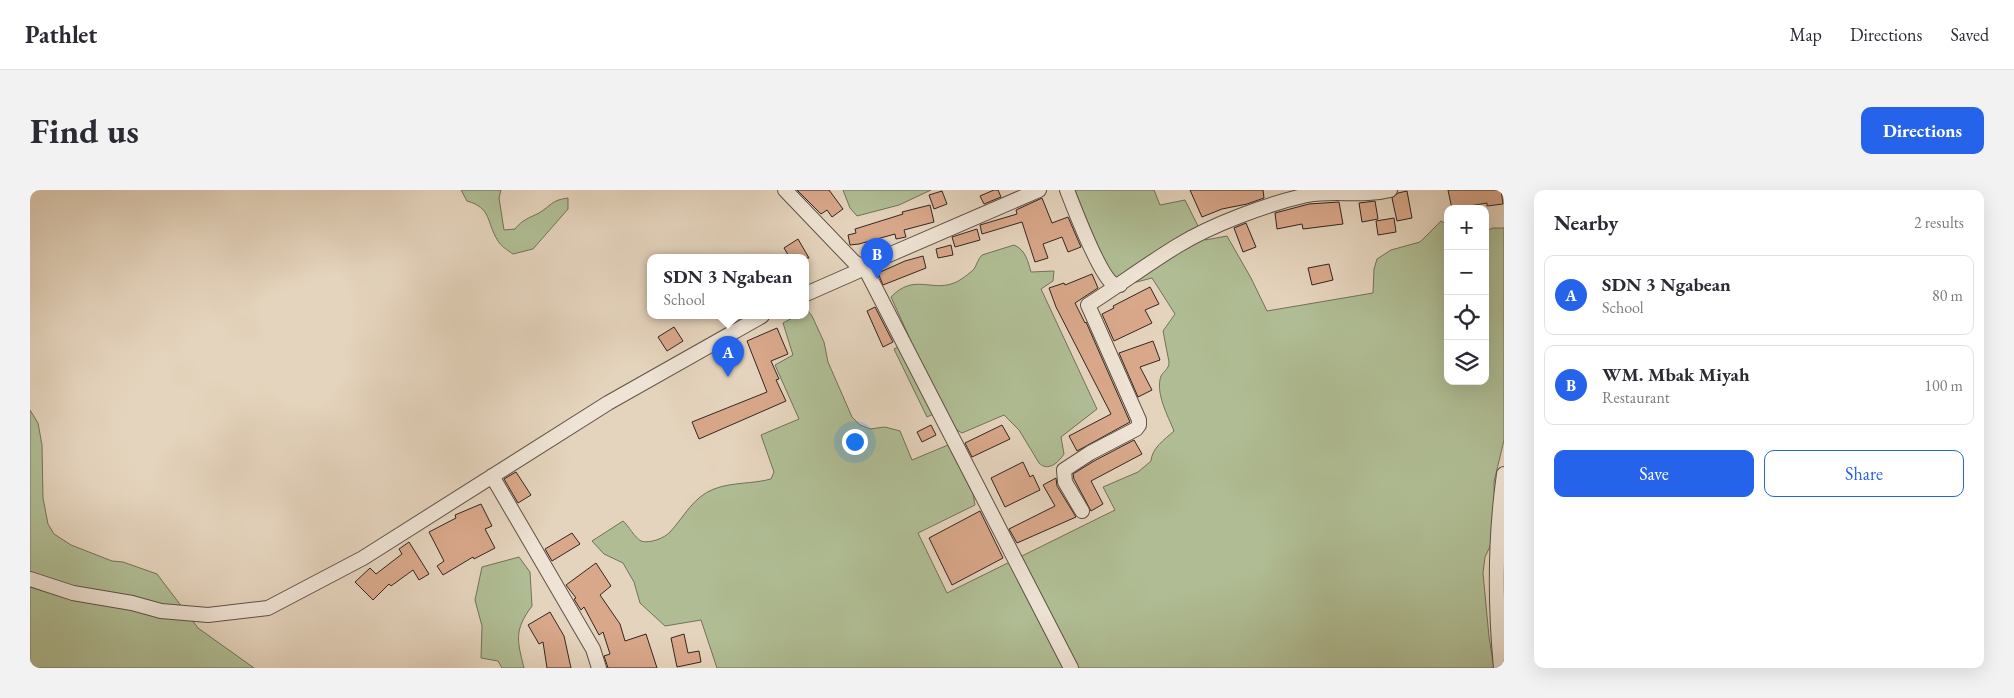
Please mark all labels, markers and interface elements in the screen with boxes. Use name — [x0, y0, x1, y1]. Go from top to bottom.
text: Pathlet — [25, 19, 97, 50]
text: Map — [1790, 23, 1822, 46]
text: Directions — [1850, 23, 1922, 46]
text: Saved — [1950, 23, 1989, 46]
button: Directions — [1861, 107, 1984, 154]
text: Find us — [30, 108, 139, 153]
map controls — [1444, 205, 1489, 385]
button: + — [1444, 205, 1489, 250]
text: Nearby — [1554, 209, 1618, 236]
text: 2 results — [1914, 212, 1964, 233]
pin: B — [861, 238, 893, 279]
button: − — [1444, 250, 1489, 295]
popup — [647, 254, 809, 319]
text: SDN 3 Ngabean — [664, 264, 792, 289]
text: SDN 3 Ngabean — [1602, 272, 1731, 297]
text: A — [1565, 285, 1577, 306]
text: 80 m — [1932, 285, 1963, 306]
text: School — [664, 289, 705, 310]
button: locate — [1444, 295, 1489, 340]
text: School — [1602, 297, 1644, 318]
pin: A — [712, 336, 744, 377]
button: layers — [1444, 340, 1489, 385]
text: WM. Mbak Miyah — [1602, 362, 1750, 387]
text: B — [1566, 375, 1576, 396]
text: 100 m — [1924, 375, 1963, 396]
text: Restaurant — [1602, 387, 1670, 408]
your location — [842, 429, 868, 455]
button: Save — [1554, 450, 1754, 497]
button: Share — [1764, 450, 1964, 497]

